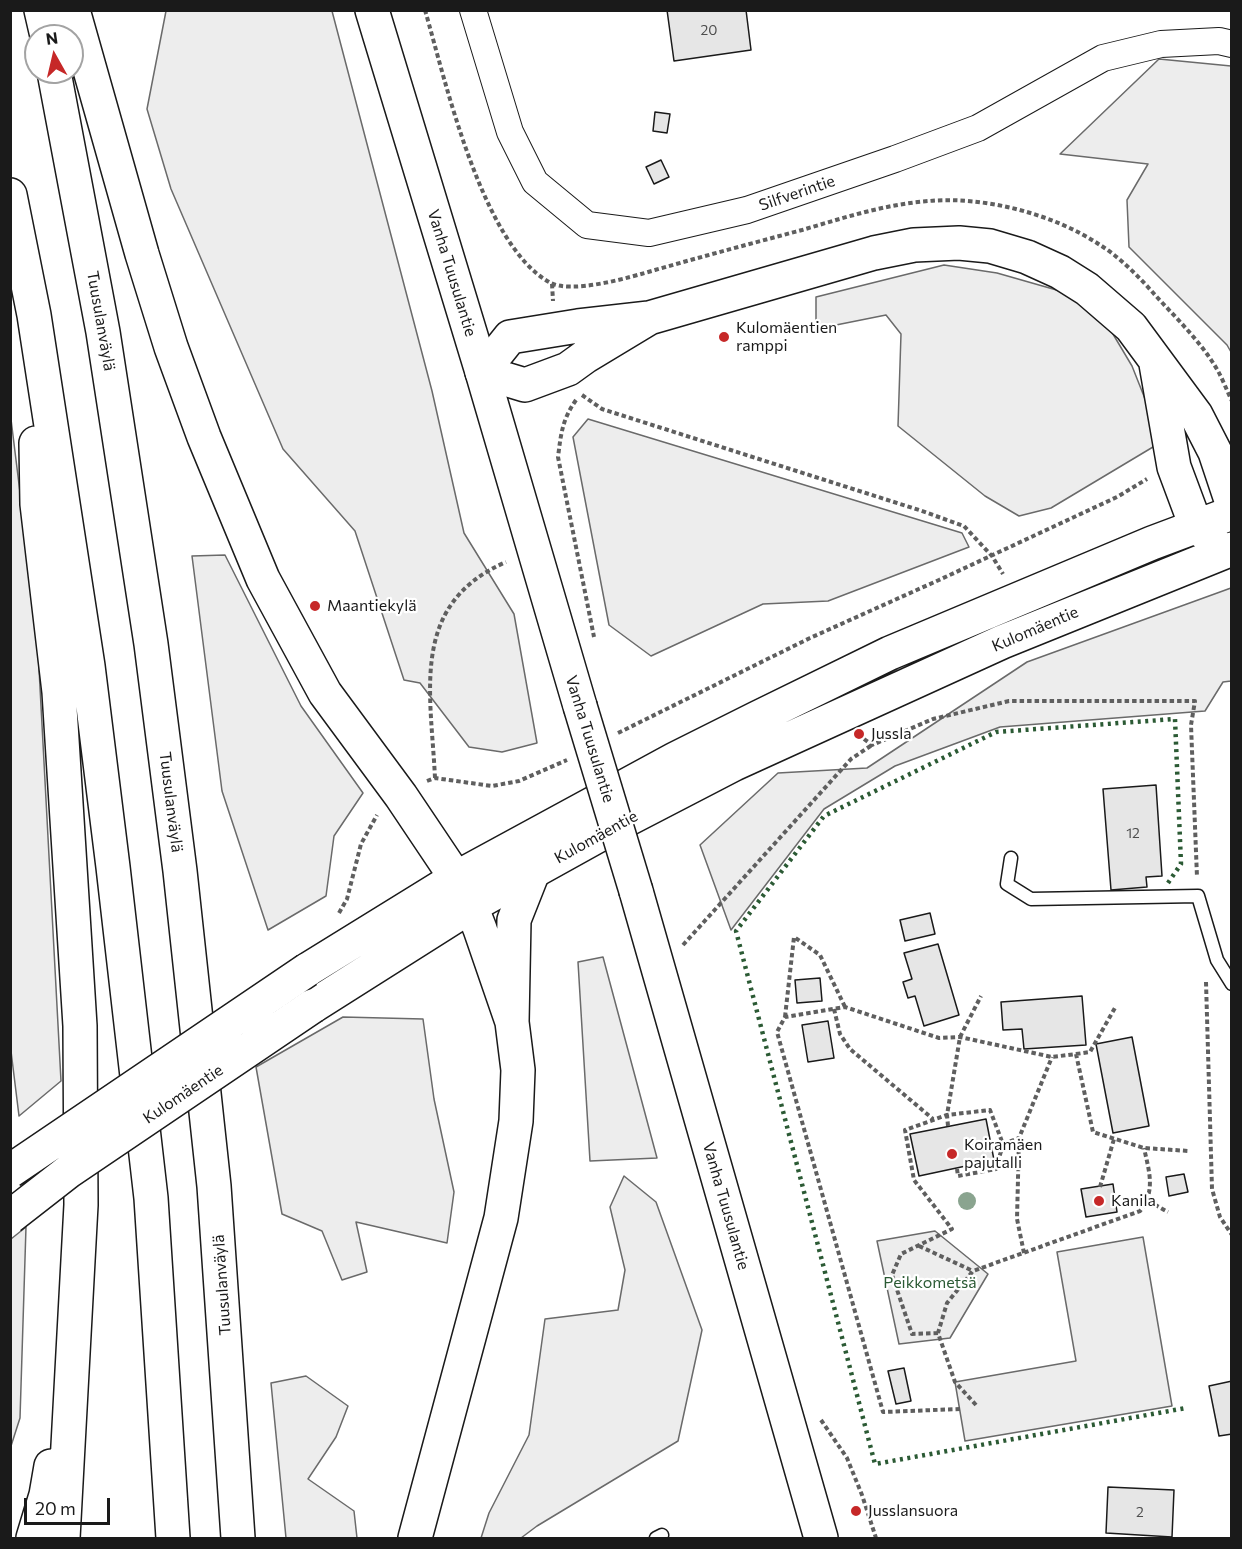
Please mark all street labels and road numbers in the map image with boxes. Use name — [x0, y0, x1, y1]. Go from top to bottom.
street label: Silfverintie — [757, 171, 837, 215]
street label: Vanha Tuusulantie — [424, 207, 480, 339]
street label: Tuusulanväylä — [83, 269, 119, 373]
street label: Kulomäentie — [989, 602, 1081, 656]
street label: Vanha Tuusulantie — [562, 673, 618, 805]
street label: Tuusulanväylä — [155, 751, 187, 853]
street label: Kulomäentie — [551, 806, 641, 868]
street label: Kulomäentie — [139, 1060, 227, 1128]
street label: Vanha Tuusulantie — [699, 1140, 753, 1272]
street label: Tuusulanväylä — [209, 1234, 235, 1336]

